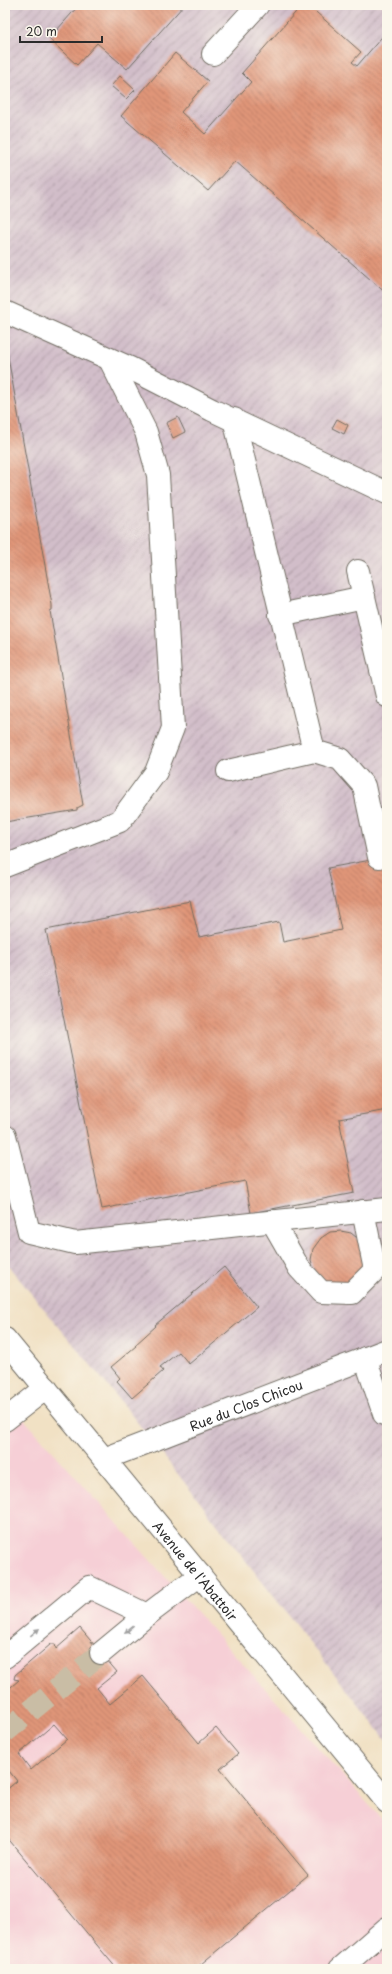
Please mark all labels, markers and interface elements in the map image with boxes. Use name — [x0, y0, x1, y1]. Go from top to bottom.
scale bar — [20, 18, 102, 44]
text: 20 m — [26, 22, 57, 40]
street label: Rue du Clos Chicou — [187, 1374, 305, 1435]
street label: Avenue de l'Abattoir — [149, 1516, 243, 1625]
one-way arrow — [123, 1625, 134, 1634]
one-way arrow — [30, 1627, 41, 1636]

